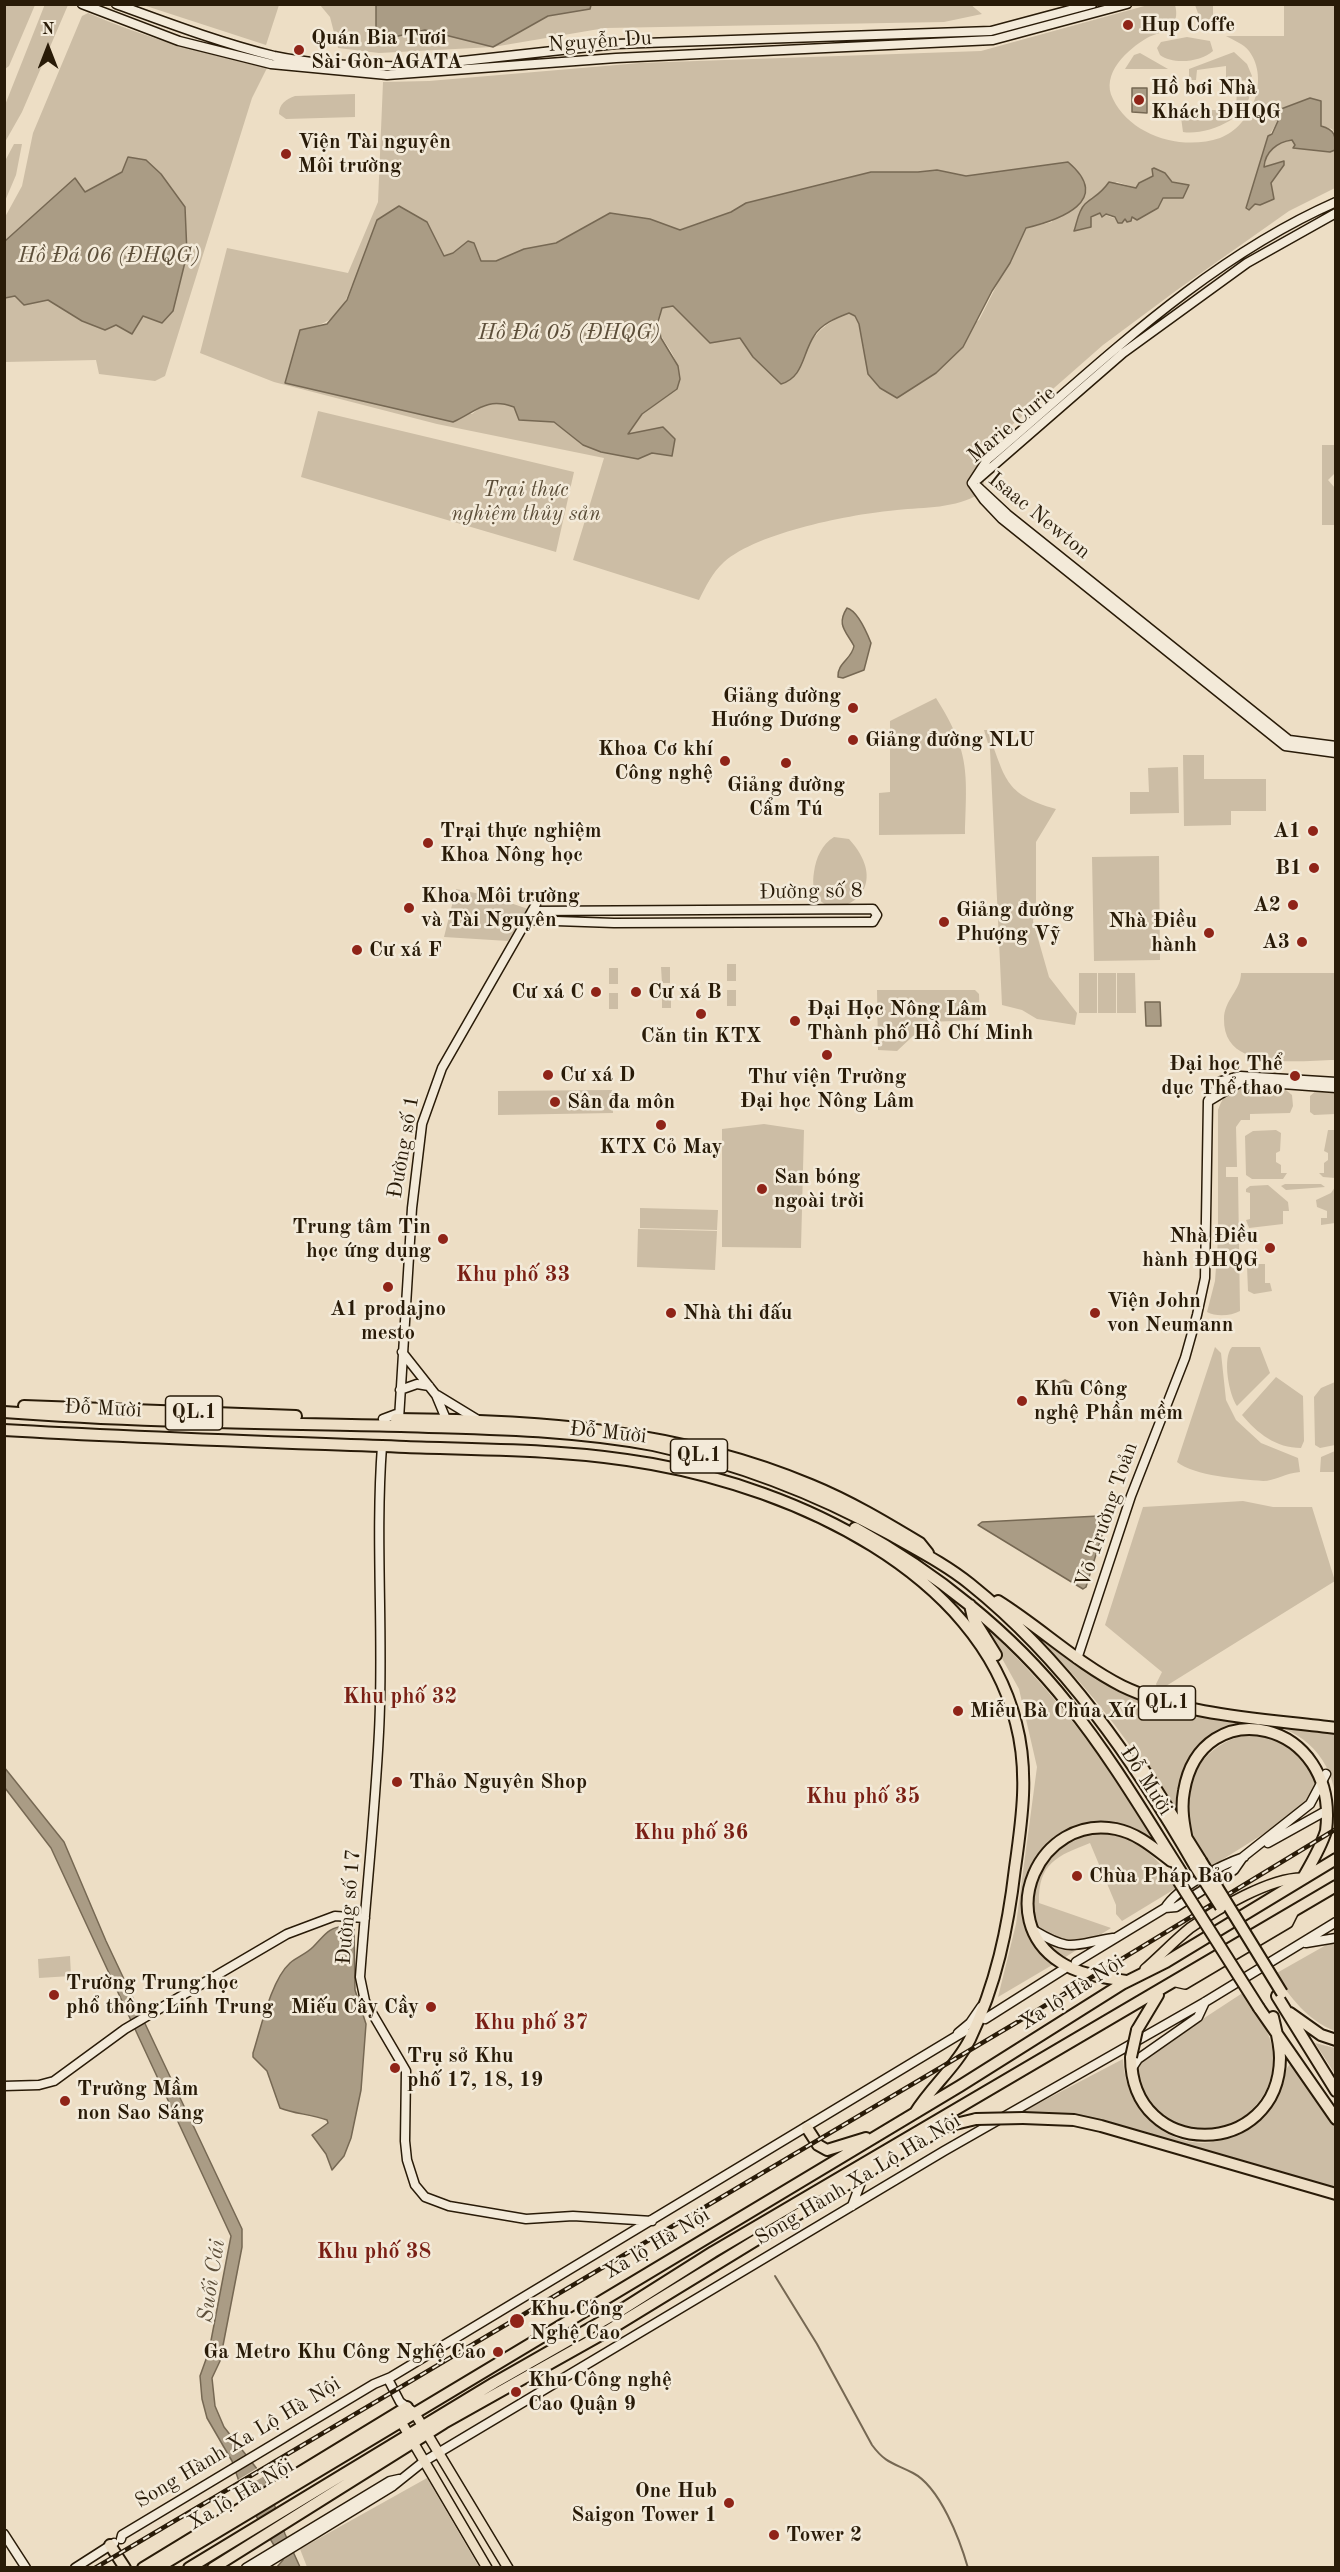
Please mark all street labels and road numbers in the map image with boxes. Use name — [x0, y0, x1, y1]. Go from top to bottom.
street label: Nguyễn Du — [547, 26, 653, 58]
street label: Marie Curie — [963, 381, 1061, 469]
street label: Isaac Newton — [983, 467, 1095, 565]
street label: Đường số 8 — [759, 878, 863, 906]
street label: Đường số 1 — [383, 1094, 425, 1200]
street label: Đỗ Mười — [64, 1394, 142, 1424]
road number: QL.1 — [166, 1396, 222, 1430]
street label: Đỗ Mười — [568, 1416, 648, 1450]
road number: QL.1 — [670, 1439, 728, 1473]
street label: Võ Trường Toản — [1070, 1439, 1144, 1591]
road number: QL.1 — [1138, 1686, 1196, 1720]
street label: Đỗ Mười — [1114, 1742, 1178, 1820]
street label: Đường số 17 — [331, 1848, 367, 1966]
street label: Xa lộ Hà Nội — [1015, 1950, 1129, 2036]
street label: Song Hành Xa Lộ Hà Nội — [751, 2109, 965, 2251]
street label: Xa lộ Hà Nội — [599, 2203, 715, 2285]
street label: Song Hành Xa Lộ Hà Nội — [131, 2372, 345, 2514]
street label: Xa lộ Hà Nội — [183, 2454, 299, 2536]

